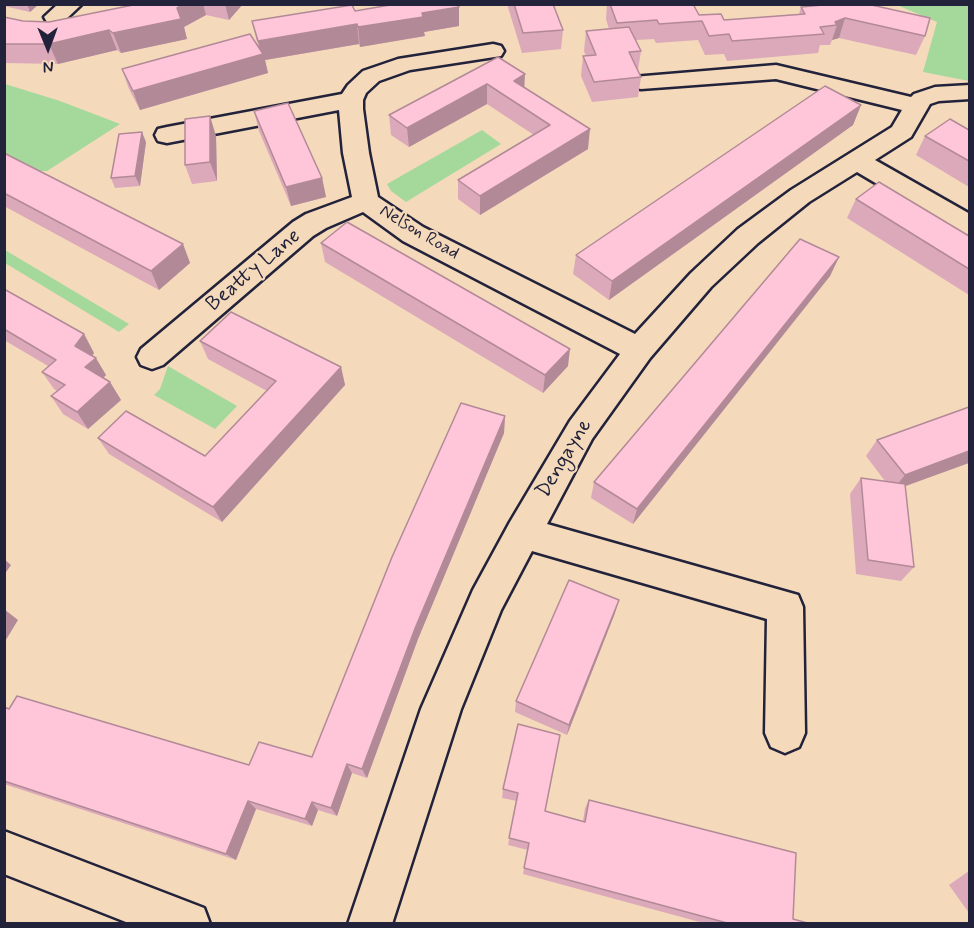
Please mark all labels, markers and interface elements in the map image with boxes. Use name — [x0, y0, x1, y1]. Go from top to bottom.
north arrow — [18, 18, 78, 78]
text: N — [43, 56, 54, 77]
street label: Nelson Road — [375, 201, 463, 265]
street label: Beatty Lane — [202, 224, 306, 318]
street label: Dengayne — [532, 415, 598, 503]

